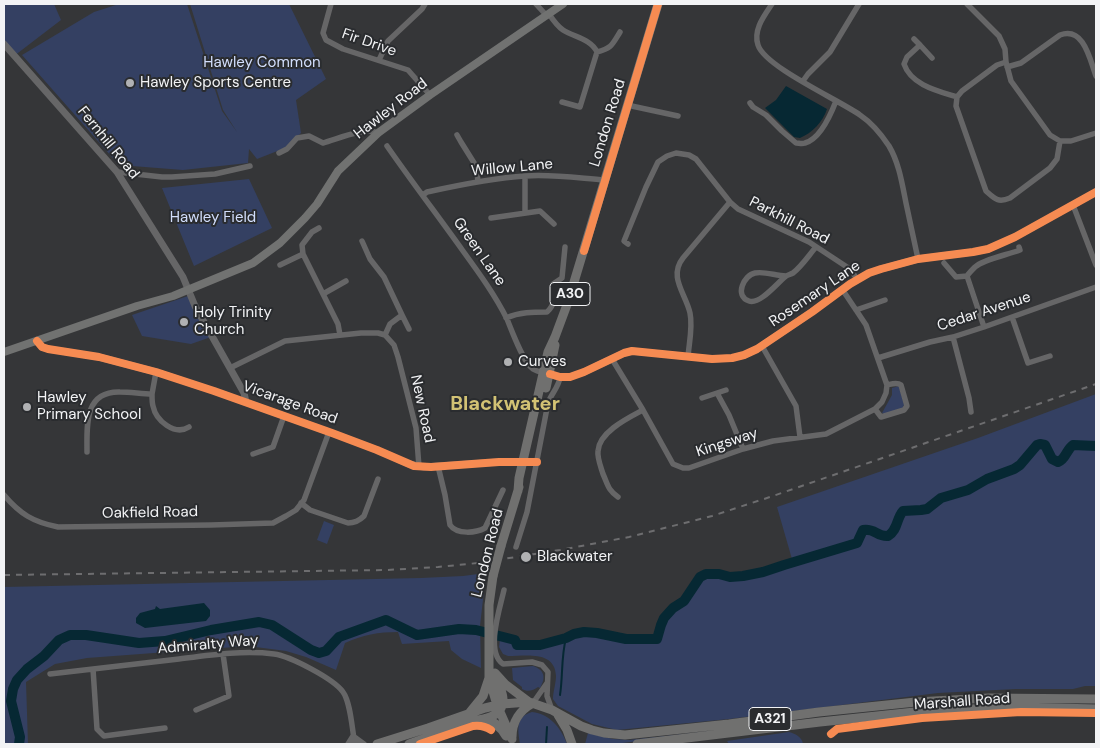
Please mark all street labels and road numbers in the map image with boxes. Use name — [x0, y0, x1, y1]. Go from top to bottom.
street label: Fir Drive — [339, 25, 399, 61]
street label: Hawley Road — [351, 75, 431, 143]
street label: London Road — [586, 77, 630, 169]
street label: Fernhill Road — [73, 103, 143, 183]
street label: Willow Lane — [470, 155, 554, 181]
street label: Parkhill Road — [746, 193, 832, 249]
street label: Green Lane — [449, 214, 509, 290]
street label: Rosemary Lane — [766, 257, 864, 331]
road number: A30 — [550, 282, 590, 306]
street label: Cedar Avenue — [935, 288, 1033, 336]
street label: New Road — [406, 373, 438, 445]
street label: Vicarage Road — [240, 378, 340, 428]
street label: Kingsway — [694, 425, 760, 461]
street label: Oakfield Road — [102, 503, 198, 523]
street label: London Road — [468, 507, 508, 599]
street label: Admiralty Way — [157, 632, 259, 658]
street label: Marshall Road — [913, 690, 1011, 714]
road number: A321 — [749, 708, 791, 731]

